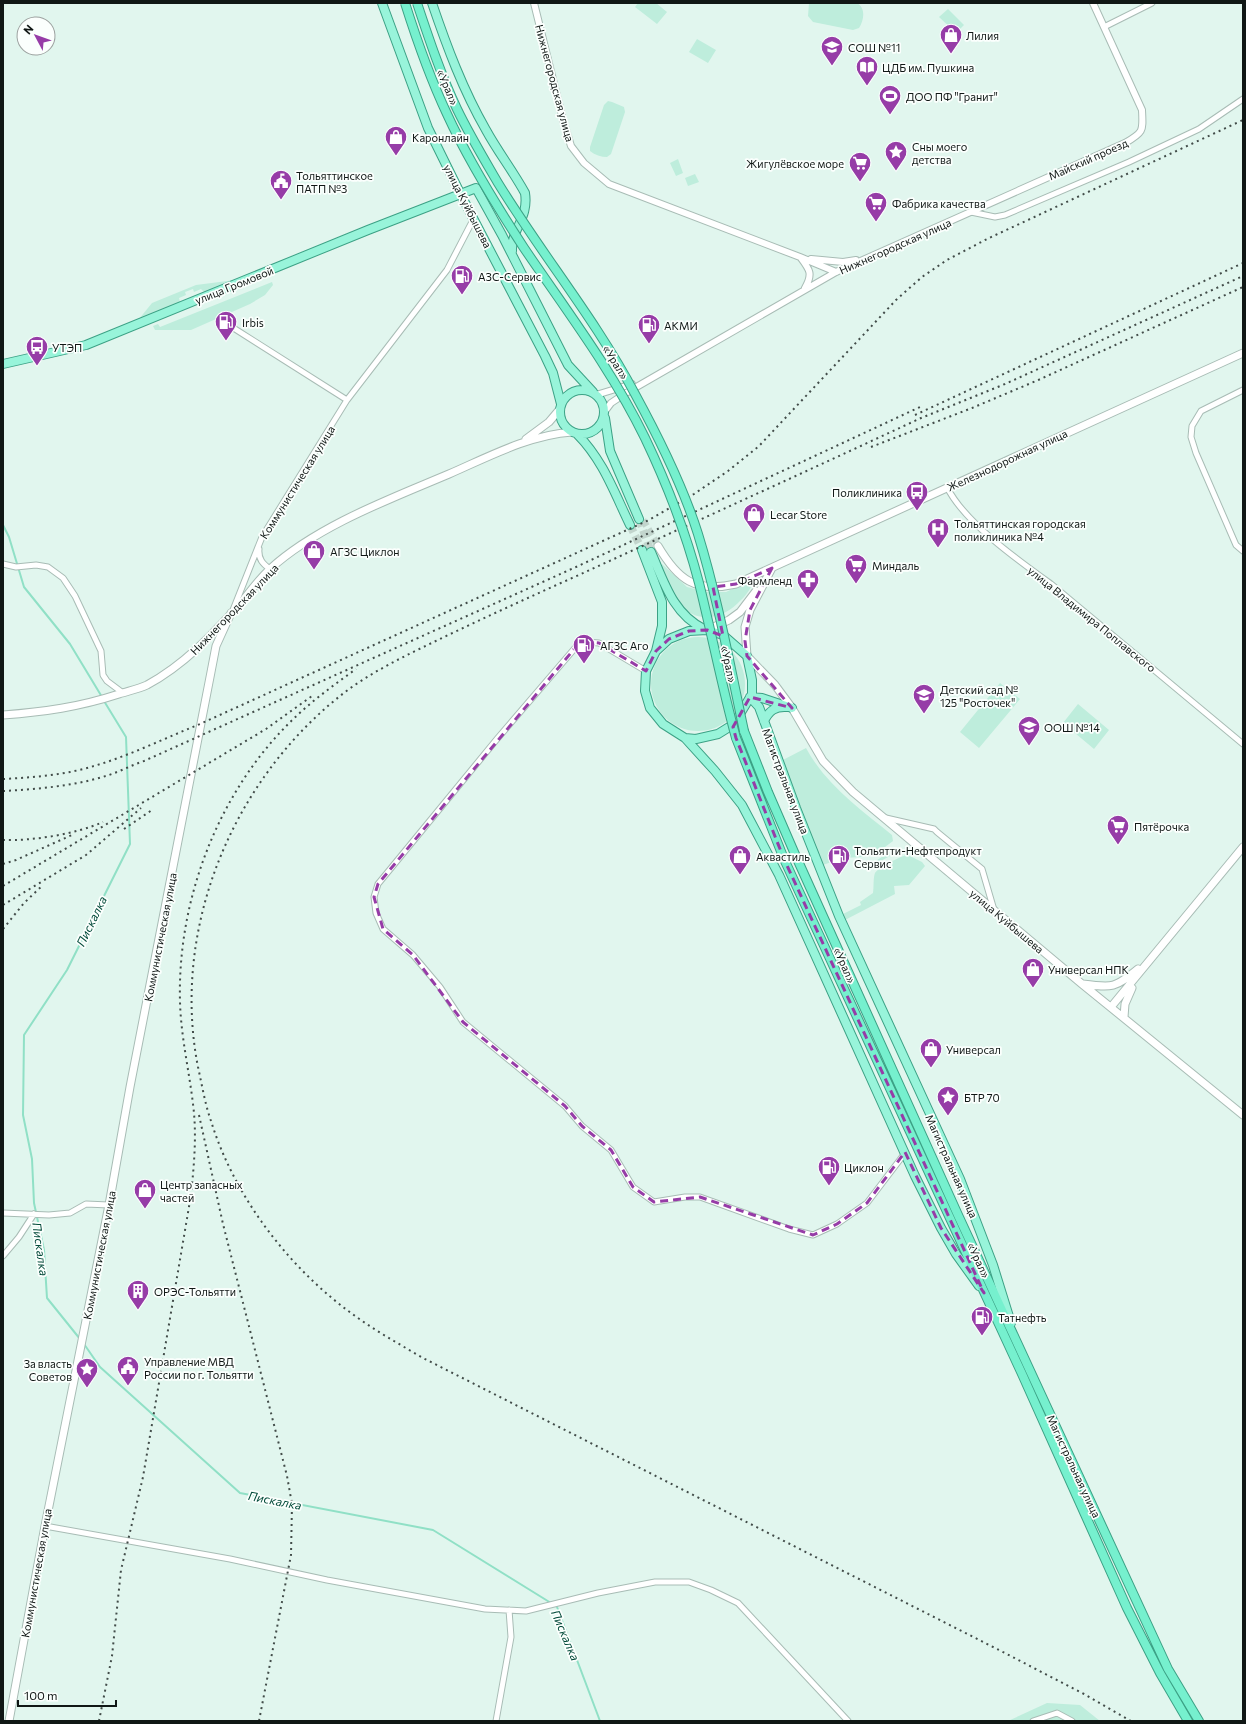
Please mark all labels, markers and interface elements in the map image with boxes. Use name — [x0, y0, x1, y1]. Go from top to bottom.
north arrow — [16, 16, 56, 56]
text: N — [20, 22, 36, 36]
shop icon: Лилия — [938, 22, 964, 55]
street label: Нижнегородская улица — [533, 23, 577, 143]
place label: Лилия — [966, 29, 999, 42]
school or university icon: СОШ №11 — [819, 34, 845, 67]
place label: СОШ №11 — [848, 41, 900, 54]
library icon: ЦДБ им. Пушкина — [854, 54, 880, 87]
place label: ЦДБ им. Пушкина — [882, 61, 974, 74]
street label: «Урал» — [435, 67, 461, 107]
sports icon: ДОО ПФ "Гранит" — [877, 83, 903, 116]
place label: ДОО ПФ "Гранит" — [906, 90, 998, 103]
shop icon: Каронлайн — [383, 124, 409, 157]
place label: Каронлайн — [412, 131, 469, 144]
street label: Майский проезд — [1046, 135, 1130, 182]
place icon: Сны моего детства — [883, 139, 909, 172]
place label: Сны моего детства — [912, 140, 968, 166]
supermarket icon: Жигулёвское море — [847, 150, 873, 183]
place label: Жигулёвское море — [746, 157, 844, 170]
street label: улица Куйбышева — [441, 162, 495, 250]
public building icon: Тольяттинское ПАТП №3 — [268, 168, 294, 201]
place label: Тольяттинское ПАТП №3 — [296, 169, 373, 195]
supermarket icon: Фабрика качества — [863, 190, 889, 223]
place label: Фабрика качества — [892, 197, 986, 210]
street label: Нижнегородская улица — [837, 215, 953, 277]
street label: улица Громовой — [193, 263, 275, 307]
fuel station icon: АЗС-Сервис — [449, 263, 475, 296]
place label: АЗС-Сервис — [478, 270, 541, 283]
fuel station icon: Irbis — [213, 309, 239, 342]
fuel station icon: АКМИ — [636, 312, 662, 345]
place label: Irbis — [242, 316, 264, 329]
place label: АКМИ — [664, 319, 698, 332]
bus stop icon: УТЭП — [24, 334, 50, 367]
place label: УТЭП — [52, 341, 82, 354]
street label: «Урал» — [601, 343, 631, 381]
street label: Коммунистическая улица — [257, 423, 337, 541]
street label: Железнодорожная улица — [945, 426, 1069, 494]
bus stop icon: Поликлиника — [904, 479, 930, 512]
place label: Поликлиника — [832, 486, 902, 499]
shop icon: Lecar Store — [741, 501, 767, 534]
place label: Lecar Store — [770, 508, 827, 521]
hospital icon: Тольяттинская городская поликлиника №4 — [925, 516, 951, 549]
place label: Тольяттинская городская поликлиника №4 — [954, 517, 1086, 543]
shop icon: АГЗС Циклон — [301, 538, 327, 571]
place label: АГЗС Циклон — [330, 545, 400, 558]
supermarket icon: Миндаль — [843, 552, 869, 585]
place label: Миндаль — [872, 559, 920, 572]
street label: Нижнегородская улица — [187, 561, 281, 657]
street label: улица Владимира Поплавского — [1026, 563, 1159, 675]
pharmacy icon: Фармленд — [795, 567, 821, 600]
place label: Фармленд — [738, 574, 793, 587]
fuel station icon: АГЗС Аго — [571, 632, 597, 665]
place label: АГЗС Аго — [600, 639, 649, 652]
street label: «Урал» — [719, 644, 739, 684]
school or university icon: Детский сад № 125 "Росточек" — [911, 682, 937, 715]
place label: Детский сад № 125 "Росточек" — [940, 683, 1018, 709]
school or university icon: ООШ №14 — [1016, 714, 1042, 747]
place label: ООШ №14 — [1044, 721, 1100, 734]
street label: Магистральная улица — [760, 726, 812, 836]
supermarket icon: Пятёрочка — [1105, 813, 1131, 846]
place label: Пятёрочка — [1134, 820, 1189, 833]
shop icon: Аквастиль — [727, 843, 753, 876]
fuel station icon: Тольятти-Нефтепродукт Сервис — [826, 843, 852, 876]
place label: Тольятти-Нефтепродукт Сервис — [854, 844, 982, 870]
place label: Аквастиль — [756, 850, 810, 863]
street label: Коммунистическая улица — [141, 871, 179, 1003]
street label: улица Куйбышева — [967, 886, 1047, 956]
water label: Пискалка — [73, 894, 109, 948]
street label: «Урал» — [831, 945, 859, 985]
shop icon: Универсал НПК — [1020, 956, 1046, 989]
place label: Универсал НПК — [1048, 963, 1129, 976]
shop icon: Универсал — [918, 1036, 944, 1069]
place label: Универсал — [946, 1043, 1001, 1056]
place icon: БТР 70 — [935, 1084, 961, 1117]
place label: БТР 70 — [964, 1091, 1000, 1104]
street label: Магистральная улица — [923, 1112, 981, 1220]
fuel station icon: Циклон — [816, 1154, 842, 1187]
place label: Циклон — [844, 1161, 884, 1174]
shop icon: Центр запасных частей — [132, 1177, 158, 1210]
place label: Центр запасных частей — [160, 1178, 243, 1204]
street label: Коммунистическая улица — [80, 1189, 118, 1321]
water label: Пискалка — [30, 1221, 52, 1277]
street label: «Урал» — [965, 1240, 993, 1280]
building icon: ОРЭС-Тольятти — [125, 1278, 151, 1311]
place label: ОРЭС-Тольятти — [154, 1285, 236, 1298]
fuel station icon: Татнефть — [969, 1304, 995, 1337]
place label: Татнефть — [998, 1311, 1047, 1324]
public building icon: Управление МВД России по г. Тольятти — [115, 1354, 141, 1387]
place label: Управление МВД России по г. Тольятти — [144, 1355, 254, 1381]
place icon: За власть Советов — [74, 1356, 100, 1389]
place label: За власть Советов — [24, 1357, 72, 1383]
street label: Магистральная улица — [1044, 1413, 1104, 1519]
water label: Пискалка — [247, 1488, 303, 1512]
street label: Коммунистическая улица — [18, 1507, 54, 1639]
water label: Пискалка — [549, 1607, 583, 1663]
scale bar — [18, 1682, 116, 1708]
text: 100 m — [24, 1688, 58, 1702]

